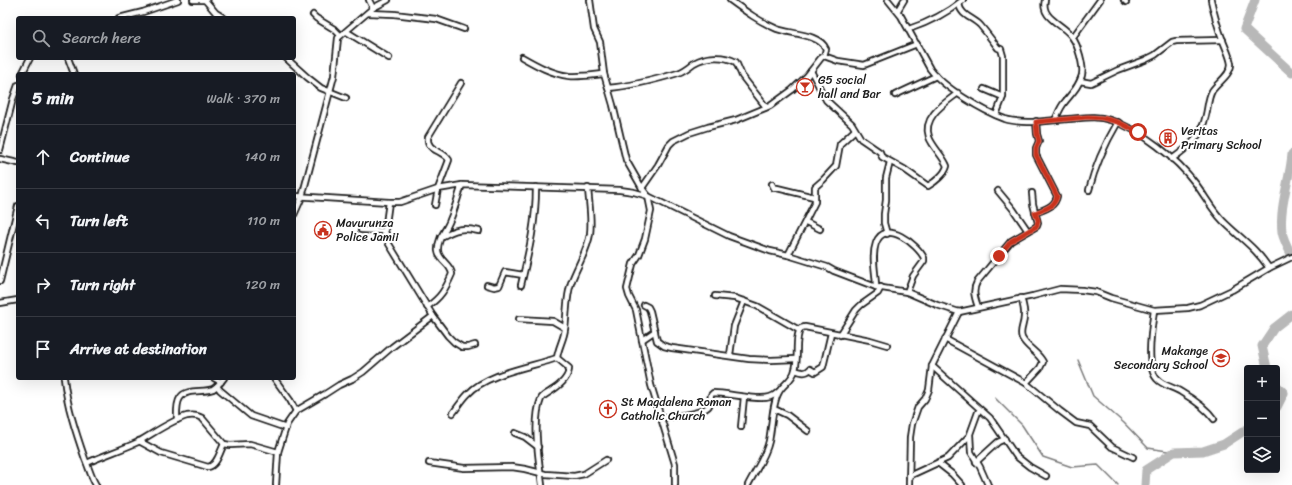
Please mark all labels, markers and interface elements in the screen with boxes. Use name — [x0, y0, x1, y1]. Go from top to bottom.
search box — [16, 16, 296, 60]
text: Search here — [62, 25, 141, 51]
icon: search — [30, 27, 52, 49]
place label: G5 social hall and Bar — [817, 69, 882, 105]
bar icon: G5 social hall and Bar — [795, 77, 815, 97]
text: 5 min — [32, 83, 74, 113]
text: Walk · 370 m — [206, 87, 280, 110]
place label: Veritas Primary School — [1181, 120, 1262, 156]
route start — [1129, 123, 1147, 141]
building icon: Veritas Primary School — [1158, 128, 1178, 148]
text: Continue — [70, 144, 130, 170]
text: 140 m — [245, 145, 280, 168]
icon: ahead — [32, 146, 54, 168]
text: Turn left — [70, 208, 128, 234]
text: 110 m — [247, 209, 280, 232]
icon: left — [32, 210, 54, 232]
place label: Mavurunza Police Jamii — [336, 212, 399, 248]
public building icon: Mavurunza Police Jamii — [313, 220, 333, 240]
route end — [990, 247, 1008, 265]
text: Turn right — [70, 272, 135, 298]
text: 120 m — [245, 273, 280, 296]
icon: right — [32, 274, 54, 296]
text: Arrive at destination — [70, 336, 207, 362]
icon: arrive — [32, 338, 54, 360]
place label: Makange Secondary School — [1114, 340, 1209, 376]
school or university icon: Makange Secondary School — [1211, 348, 1231, 368]
map controls — [1244, 365, 1280, 473]
button: + — [1244, 365, 1280, 401]
place label: St Magdalena Roman Catholic Church — [621, 391, 732, 427]
church icon: St Magdalena Roman Catholic Church — [598, 399, 618, 419]
button: − — [1244, 401, 1280, 437]
button: layers — [1244, 437, 1280, 473]

